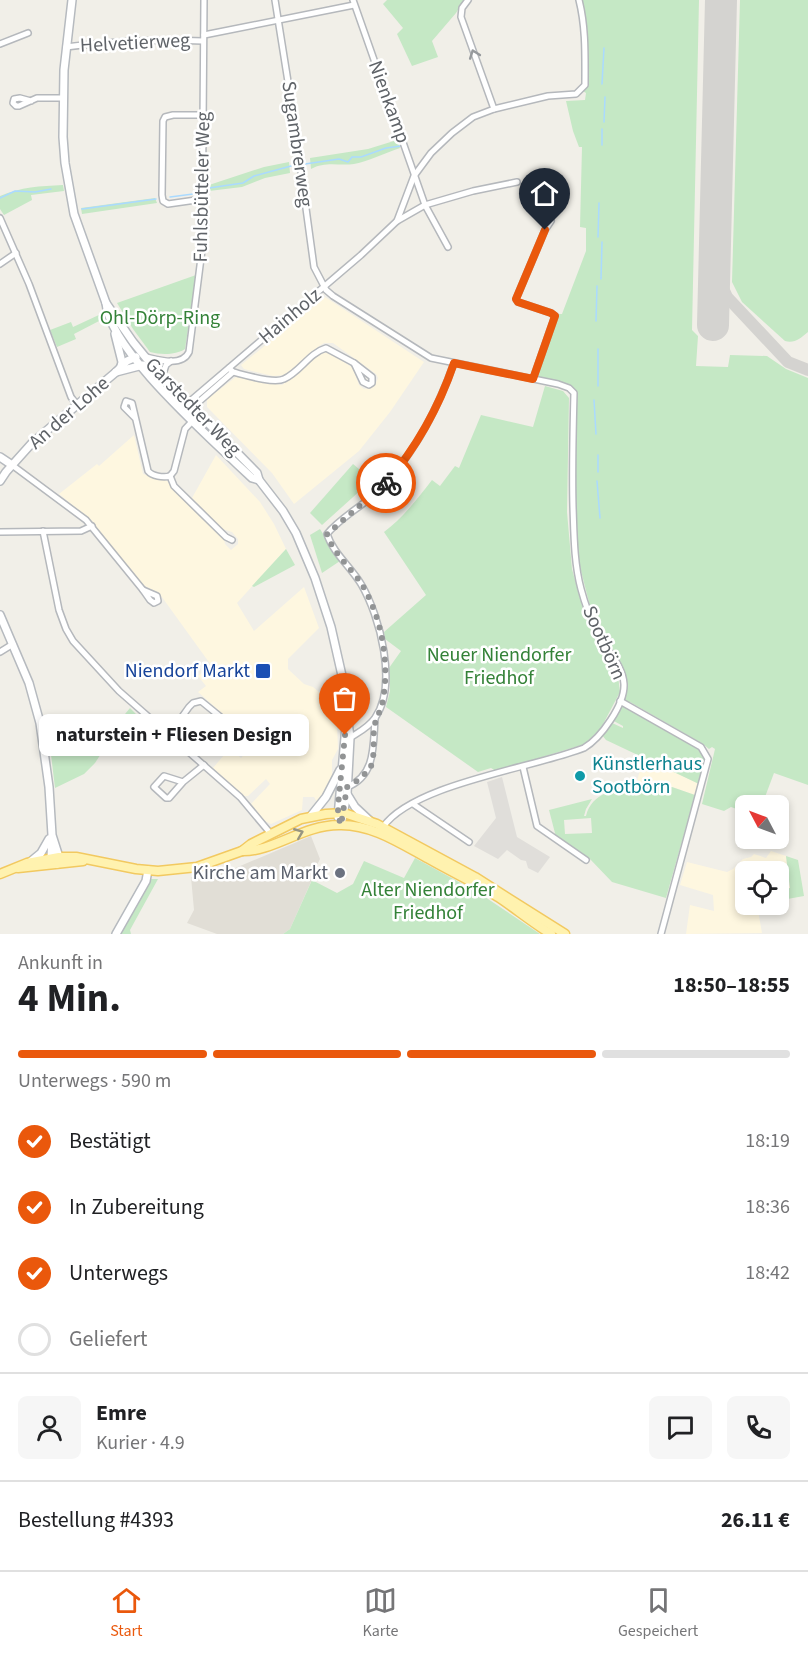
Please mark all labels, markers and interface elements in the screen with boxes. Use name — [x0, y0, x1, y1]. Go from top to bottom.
street label: Helvetierweg — [79, 26, 191, 60]
one-way arrow — [469, 49, 482, 60]
street label: Nienkamp — [361, 57, 417, 147]
street label: Sugambrerweg — [274, 79, 320, 209]
street label: Fuhlsbütteler Weg — [187, 111, 217, 263]
pin — [519, 168, 570, 230]
icon: home — [528, 177, 561, 210]
street label: Hainholz — [253, 281, 327, 351]
park label: Ohl-Dörp-Ring — [100, 304, 220, 332]
street label: Garstedter Weg — [139, 351, 247, 463]
street label: An der Lohe — [22, 370, 116, 456]
courier — [356, 453, 416, 513]
icon: bike — [370, 467, 403, 500]
street label: Sootbörn — [575, 601, 633, 685]
park label: Neuer Niendorfer Friedhof — [427, 641, 571, 692]
place label: Niendorf Markt — [125, 657, 250, 685]
marker: Niendorf Markt — [254, 662, 272, 680]
pin — [319, 673, 370, 735]
icon: bag — [328, 682, 361, 715]
callout: naturstein + Fliesen Design — [39, 714, 309, 756]
text: naturstein + Fliesen Design — [56, 721, 292, 749]
place label: Künstlerhaus Sootbörn — [592, 750, 702, 801]
marker: Künstlerhaus Sootbörn — [573, 769, 587, 783]
north arrow — [735, 795, 789, 849]
map controls — [735, 795, 789, 915]
one-way arrow — [293, 828, 304, 840]
place label: Kirche am Markt — [192, 859, 328, 887]
button: locate — [735, 861, 789, 915]
marker: Kirche am Markt — [333, 866, 347, 880]
park label: Alter Niendorfer Friedhof — [361, 876, 495, 927]
text: Ankunft in — [18, 949, 103, 977]
text: 18:50–18:55 — [673, 969, 790, 1001]
text: 4 Min. — [18, 971, 121, 1027]
text: Unterwegs · 590 m — [18, 1067, 171, 1095]
icon: check — [18, 1125, 51, 1158]
text: Bestätigt — [69, 1125, 151, 1157]
text: 18:19 — [745, 1127, 790, 1155]
icon: check — [18, 1191, 51, 1224]
text: In Zubereitung — [69, 1191, 204, 1223]
text: 18:36 — [745, 1193, 790, 1221]
icon: check — [18, 1257, 51, 1290]
text: Unterwegs — [69, 1257, 168, 1289]
text: 18:42 — [745, 1259, 790, 1287]
text: Geliefert — [69, 1323, 148, 1355]
button: person — [18, 1396, 81, 1459]
button: chat — [649, 1396, 712, 1459]
button: phone — [727, 1396, 790, 1459]
text: Emre — [96, 1397, 147, 1429]
text: Kurier · 4.9 — [96, 1429, 185, 1457]
text: Bestellung #4393 — [18, 1504, 174, 1536]
text: 26.11 € — [721, 1504, 790, 1536]
tab: Start — [110, 1584, 143, 1642]
tab: Karte — [362, 1584, 398, 1642]
tab: Gespeichert — [618, 1584, 698, 1642]

